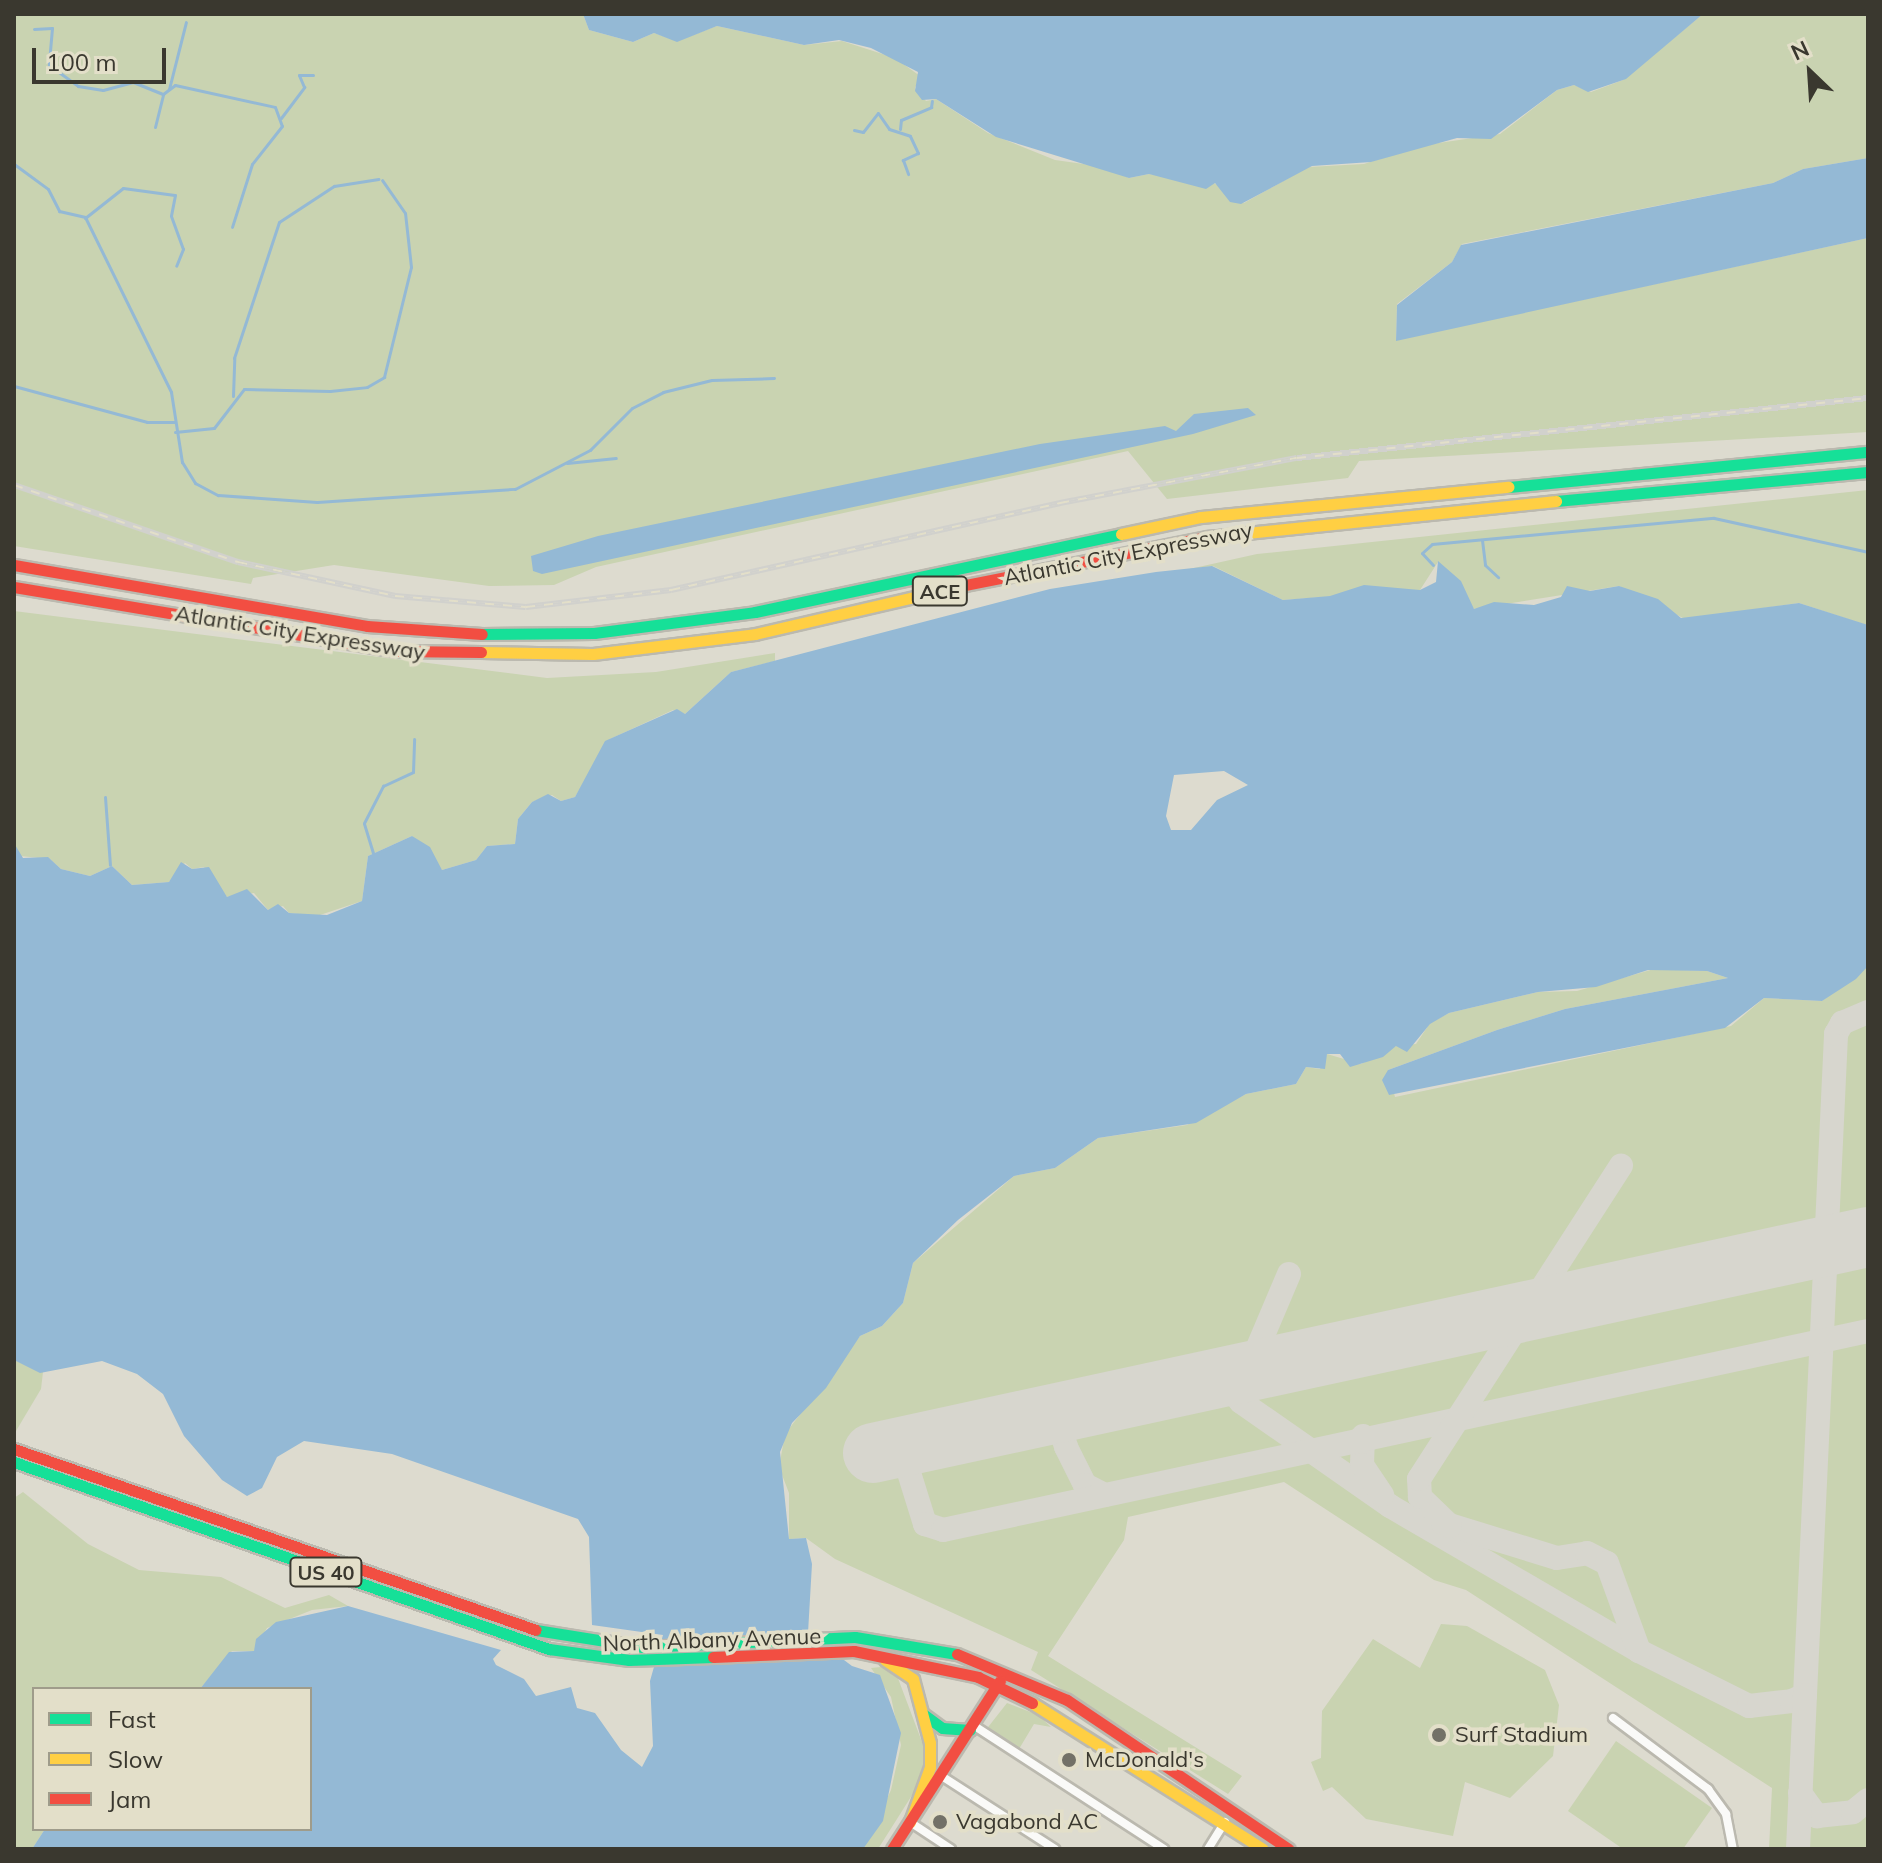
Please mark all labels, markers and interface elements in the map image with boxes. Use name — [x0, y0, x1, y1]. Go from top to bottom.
scale bar — [36, 32, 170, 82]
north arrow — [1770, 32, 1850, 112]
text: N — [1786, 34, 1813, 66]
text: 100 m — [46, 47, 117, 77]
street label: Atlantic City Expressway — [1001, 517, 1255, 591]
road number: ACE — [910, 575, 970, 607]
street label: Atlantic City Expressway — [173, 600, 427, 666]
road number: US 40 — [288, 1556, 364, 1588]
street label: North Albany Avenue — [602, 1623, 822, 1657]
legend — [32, 1687, 312, 1831]
text: Fast — [108, 1704, 156, 1734]
place label: Surf Stadium — [1455, 1722, 1588, 1748]
marker: Surf Stadium — [1430, 1726, 1448, 1744]
text: Slow — [108, 1744, 163, 1774]
place label: McDonald's — [1085, 1747, 1204, 1773]
marker: McDonald's — [1060, 1751, 1078, 1769]
text: Jam — [108, 1784, 151, 1814]
place label: Vagabond AC — [956, 1809, 1098, 1835]
marker: Vagabond AC — [931, 1813, 949, 1831]

